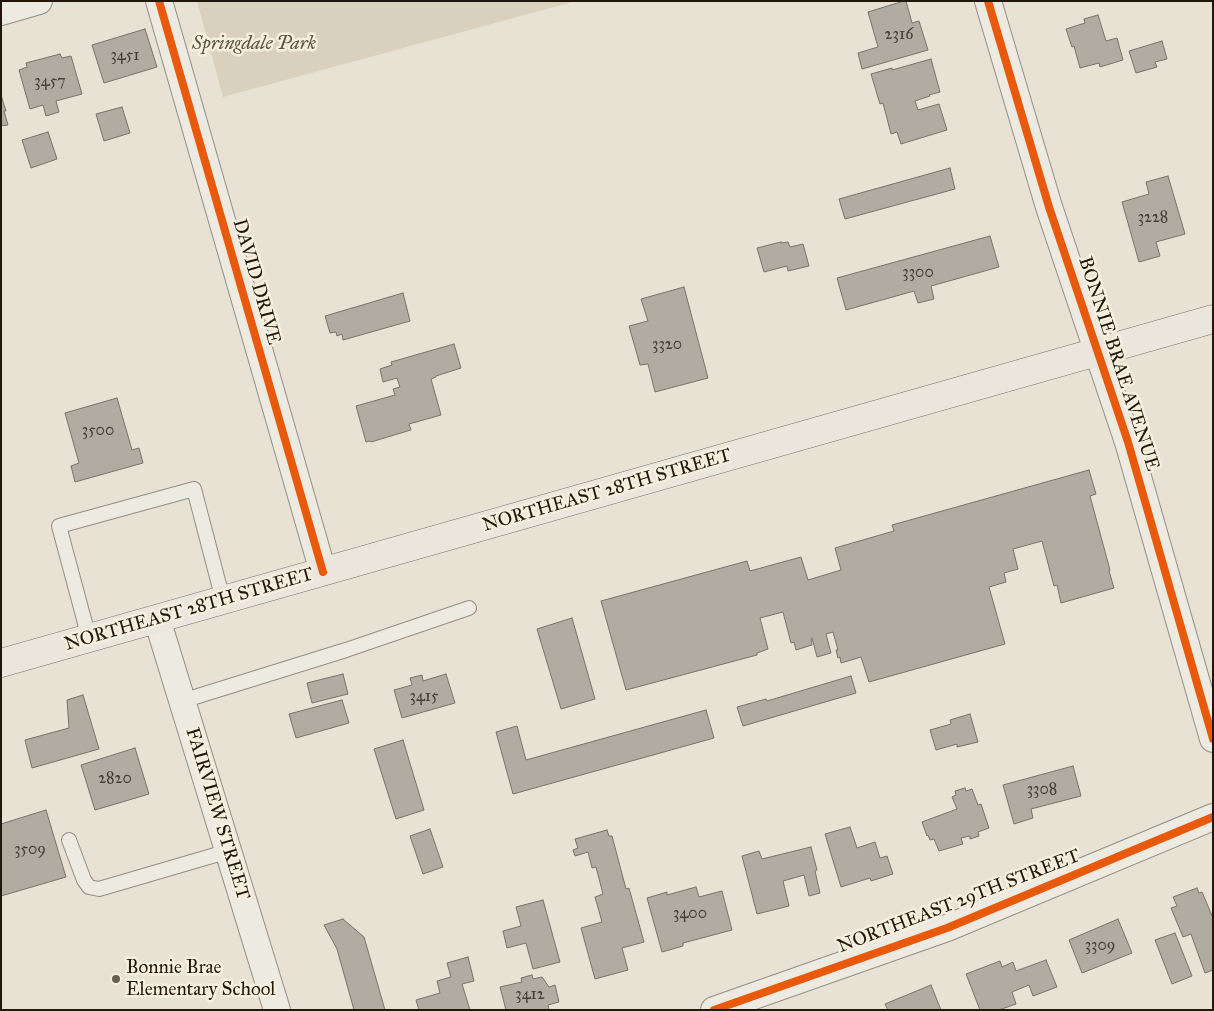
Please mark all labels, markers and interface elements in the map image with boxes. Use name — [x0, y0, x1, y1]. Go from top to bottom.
house number: 2316 — [885, 25, 913, 45]
park label: Springdale Park — [192, 33, 316, 55]
house number: 3451 — [110, 46, 140, 66]
house number: 3457 — [34, 72, 66, 92]
house number: 3228 — [1138, 208, 1168, 228]
street label: DAVID DRIVE — [227, 217, 285, 347]
street label: BONNIE BRAE AVENUE — [1073, 254, 1163, 474]
house number: 3300 — [902, 263, 934, 283]
house number: 3320 — [652, 335, 682, 355]
house number: 3500 — [82, 421, 114, 441]
street label: NORTHEAST 28TH STREET — [480, 445, 734, 537]
street label: NORTHEAST 28TH STREET — [62, 564, 316, 656]
house number: 3415 — [410, 687, 438, 707]
street label: FAIRVIEW STREET — [180, 725, 254, 903]
house number: 2820 — [98, 769, 132, 789]
house number: 3308 — [1027, 780, 1057, 800]
house number: 3509 — [14, 840, 46, 860]
street label: NORTHEAST 29TH STREET — [835, 845, 1083, 959]
house number: 3400 — [673, 904, 707, 924]
house number: 3309 — [1085, 936, 1115, 956]
place label: Bonnie Brae Elementary School — [126, 957, 275, 1001]
marker: Bonnie Brae Elementary School — [110, 973, 122, 985]
house number: 3412 — [515, 985, 545, 1005]

